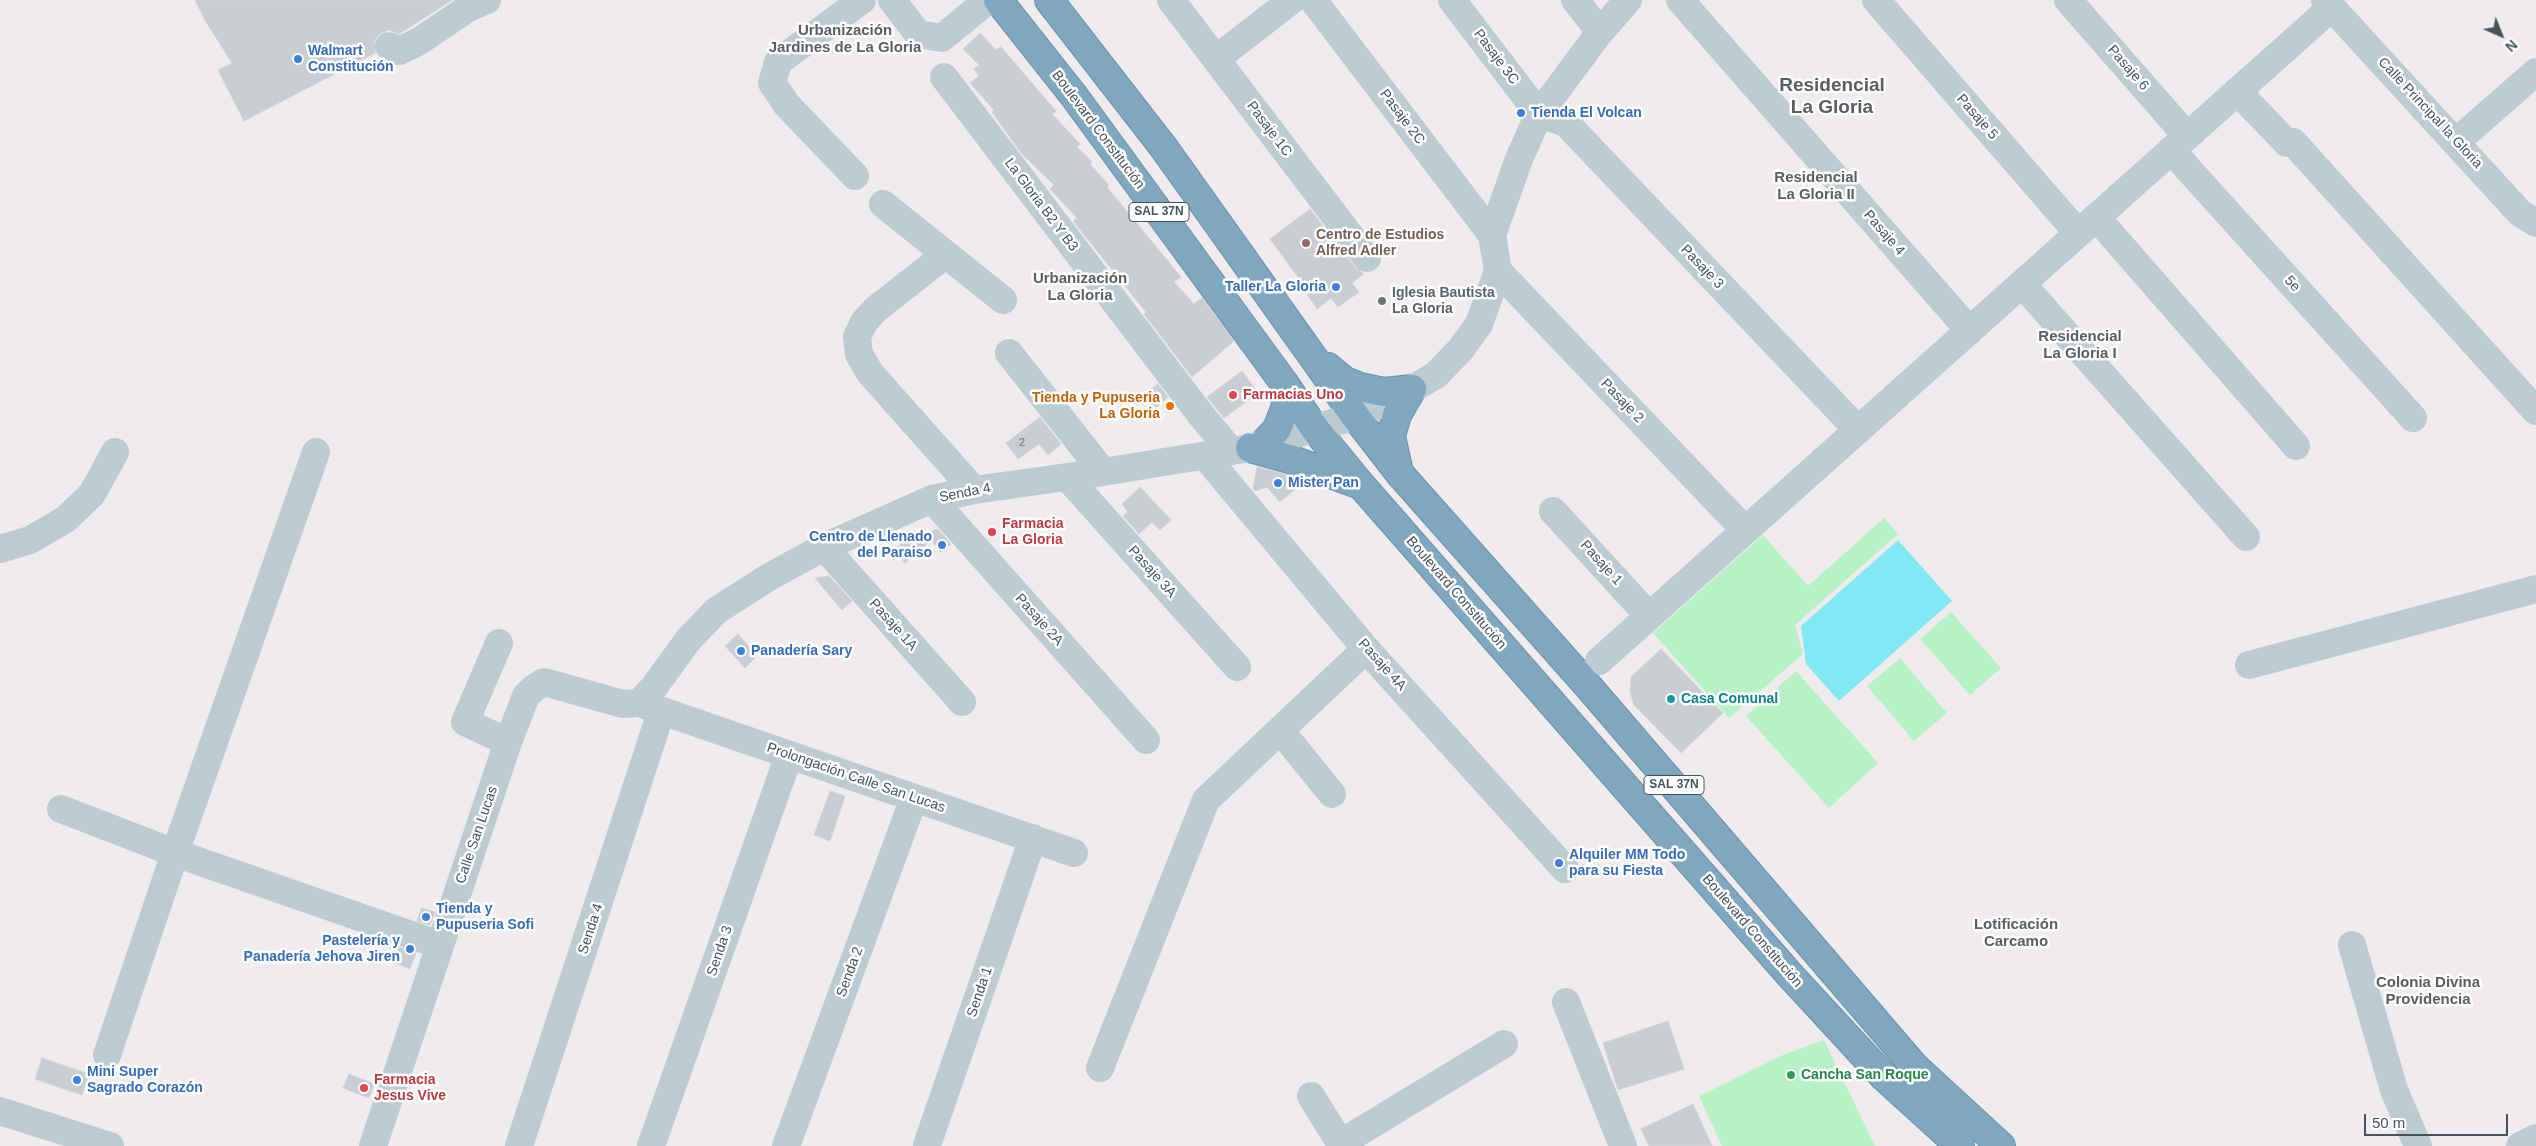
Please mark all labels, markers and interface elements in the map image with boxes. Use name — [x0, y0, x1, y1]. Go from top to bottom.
north arrow — [2476, 10, 2526, 60]
district label: Urbanización Jardines de La Gloria — [769, 22, 921, 57]
street label: Pasaje 3C — [1470, 26, 1522, 88]
text: N — [2502, 37, 2521, 55]
street label: Pasaje 6 — [2104, 42, 2152, 94]
place label: Walmart Constitución — [308, 43, 394, 75]
marker: Walmart Constitución — [292, 53, 304, 65]
street label: Calle Principal la Gloria — [2374, 54, 2486, 172]
street label: Boulevard Constitución — [1048, 67, 1148, 193]
district label: Residencial La Gloria — [1779, 75, 1885, 119]
street label: Pasaje 2C — [1376, 86, 1428, 148]
street label: Pasaje 5 — [1953, 91, 2001, 143]
street label: Pasaje 1C — [1243, 98, 1295, 160]
place label: Tienda El Volcan — [1531, 105, 1642, 121]
marker: Tienda El Volcan — [1515, 107, 1527, 119]
street label: La Gloria B2 Y B3 — [1001, 155, 1081, 255]
district label: Residencial La Gloria II — [1774, 169, 1858, 204]
road number: SAL 37N — [1129, 202, 1189, 222]
street label: Pasaje 4 — [1860, 207, 1908, 259]
place label: Centro de Estudios Alfred Adler — [1316, 227, 1444, 260]
marker: Centro de Estudios Alfred Adler — [1300, 237, 1312, 249]
street label: Pasaje 3 — [1677, 242, 1727, 292]
district label: Urbanización La Gloria — [1033, 270, 1127, 305]
street label: 5e — [2281, 273, 2303, 295]
place label: Taller La Gloria — [1225, 279, 1326, 295]
marker: Taller La Gloria — [1330, 281, 1342, 293]
place label: Iglesia Bautista La Gloria — [1392, 285, 1495, 318]
marker: Iglesia Bautista La Gloria — [1376, 295, 1388, 307]
district label: Residencial La Gloria I — [2038, 328, 2122, 363]
street label: Pasaje 2 — [1597, 376, 1647, 426]
place label: Farmacias Uno — [1243, 387, 1343, 403]
marker: Farmacias Uno — [1227, 389, 1239, 401]
place label: Tienda y Pupuseria La Gloria — [1032, 390, 1160, 422]
marker: Tienda y Pupuseria La Gloria — [1164, 400, 1176, 412]
house number: 2 — [1019, 436, 1025, 450]
place label: Mister Pan — [1288, 475, 1359, 491]
marker: Mister Pan — [1272, 477, 1284, 489]
street label: Senda 4 — [938, 480, 992, 506]
place label: Farmacia La Gloria — [1002, 516, 1063, 548]
marker: Farmacia La Gloria — [986, 526, 998, 538]
place label: Centro de Llenado del Paraiso — [809, 529, 932, 562]
street label: Boulevard Constitución — [1402, 533, 1510, 653]
street label: Pasaje 1 — [1577, 537, 1625, 589]
marker: Centro de Llenado del Paraiso — [936, 539, 948, 551]
street label: Pasaje 3A — [1124, 543, 1180, 601]
street label: Pasaje 2A — [1011, 591, 1067, 649]
street label: Pasaje 1A — [865, 596, 921, 654]
street label: Pasaje 4A — [1354, 636, 1410, 694]
place label: Panadería Sary — [751, 643, 852, 659]
marker: Panadería Sary — [735, 645, 747, 657]
place label: Casa Comunal — [1681, 691, 1778, 707]
marker: Casa Comunal — [1665, 693, 1677, 705]
street label: Prolongación Calle San Lucas — [765, 740, 947, 816]
road number: SAL 37N — [1644, 776, 1704, 794]
street label: Calle San Lucas — [452, 784, 502, 886]
place label: Alquiler MM Todo para su Fiesta — [1569, 847, 1685, 880]
marker: Alquiler MM Todo para su Fiesta — [1553, 857, 1565, 869]
street label: Boulevard Constitución — [1698, 871, 1806, 991]
place label: Tienda y Pupuseria Sofi — [436, 901, 534, 934]
street label: Senda 4 — [575, 902, 607, 956]
marker: Tienda y Pupuseria Sofi — [420, 911, 432, 923]
district label: Lotificación Carcamo — [1974, 916, 2058, 951]
street label: Senda 3 — [704, 924, 736, 978]
place label: Pastelería y Panadería Jehova Jiren — [244, 933, 400, 966]
marker: Pastelería y Panadería Jehova Jiren — [404, 943, 416, 955]
street label: Senda 2 — [833, 945, 867, 999]
street label: Senda 1 — [964, 965, 996, 1019]
district label: Colonia Divina Providencia — [2376, 974, 2480, 1009]
place label: Mini Super Sagrado Corazón — [87, 1064, 203, 1096]
place label: Cancha San Roque — [1801, 1067, 1929, 1083]
marker: Cancha San Roque — [1785, 1069, 1797, 1081]
place label: Farmacia Jesus Vive — [374, 1072, 446, 1104]
marker: Mini Super Sagrado Corazón — [71, 1074, 83, 1086]
marker: Farmacia Jesus Vive — [358, 1082, 370, 1094]
scale bar — [2366, 1104, 2510, 1136]
text: 50 m — [2372, 1114, 2405, 1131]

